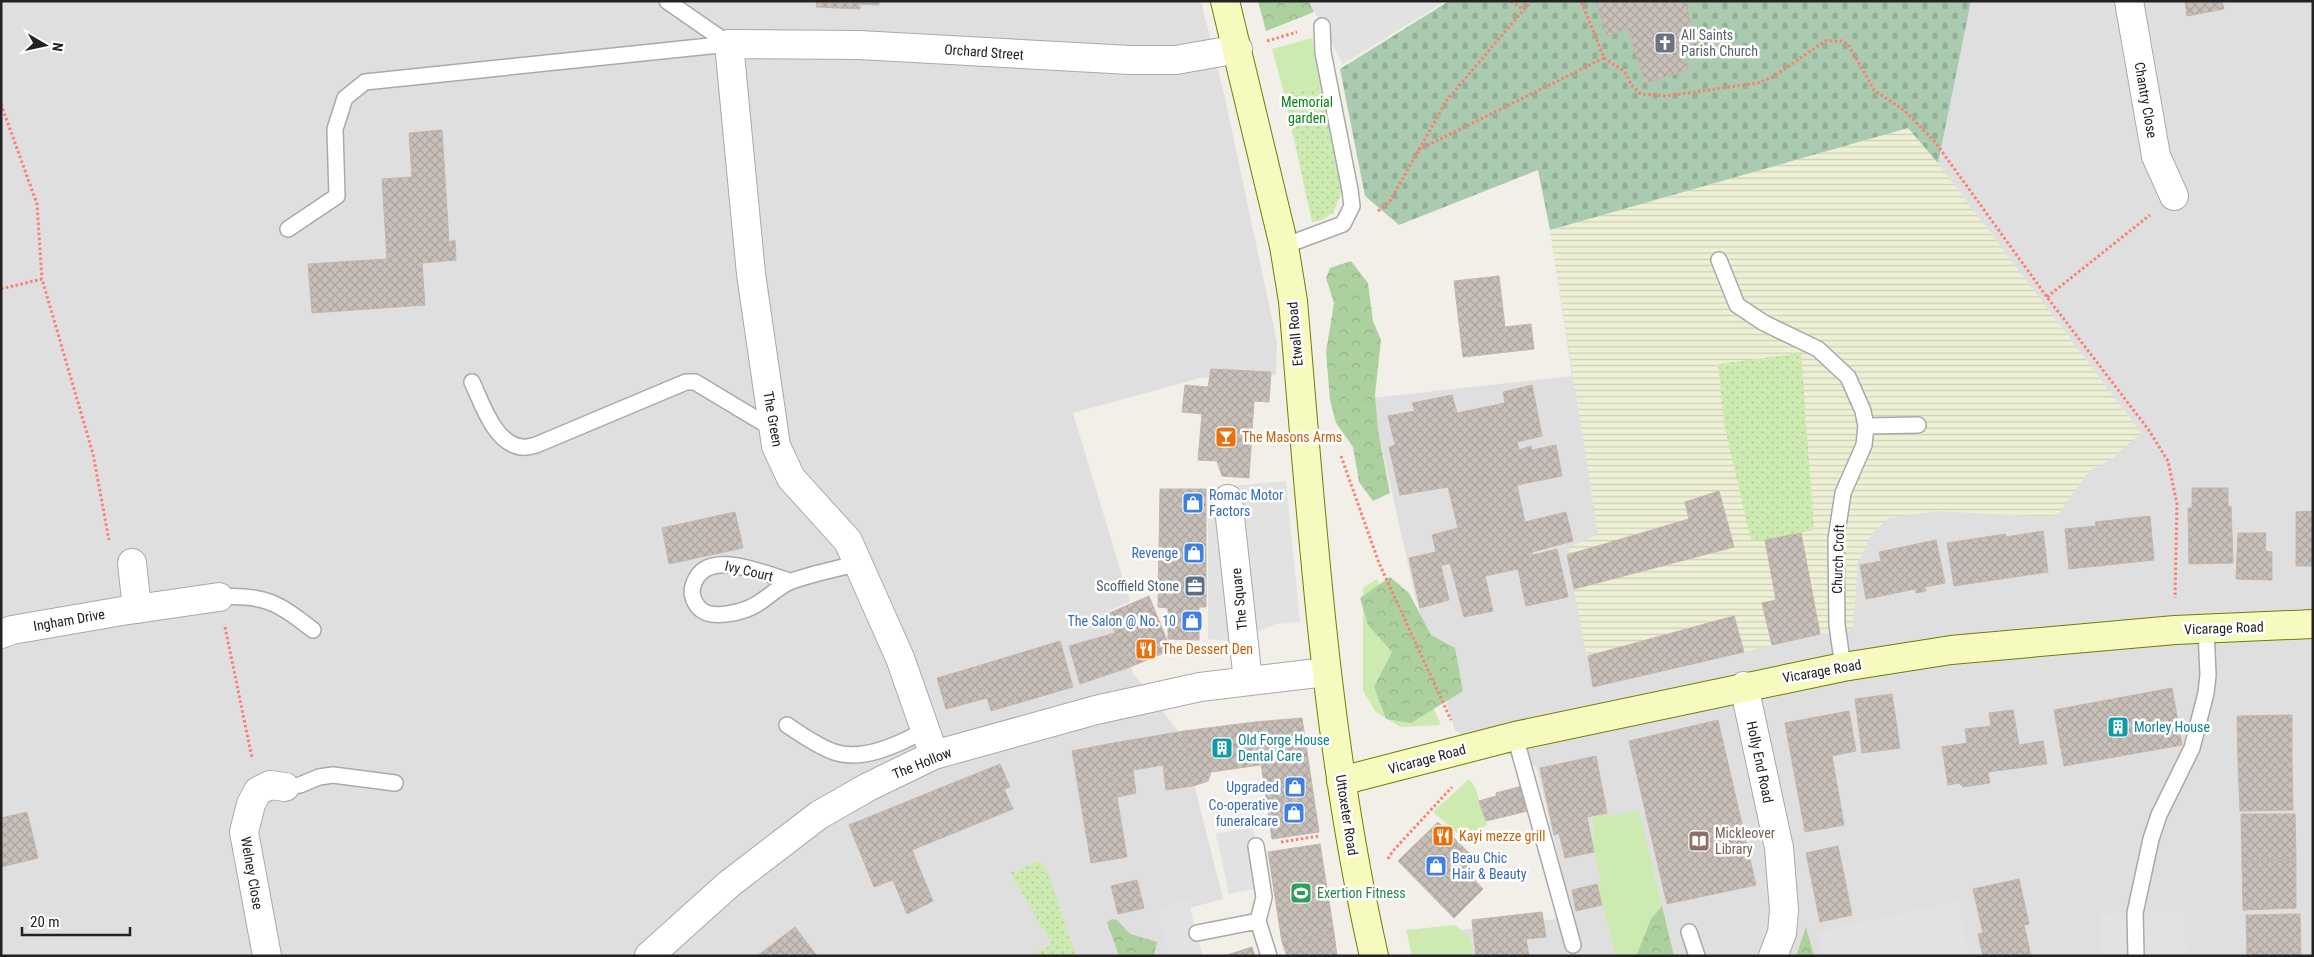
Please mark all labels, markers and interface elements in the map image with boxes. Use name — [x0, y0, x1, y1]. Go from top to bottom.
north arrow — [20, 20, 70, 70]
place label: All Saints Parish Church — [1681, 27, 1758, 59]
church icon: All Saints Parish Church — [1653, 31, 1677, 55]
street label: Orchard Street — [944, 41, 1024, 63]
text: N — [49, 42, 66, 53]
street label: Chantry Close — [2131, 61, 2161, 140]
park label: Memorial garden — [1281, 94, 1333, 126]
street label: Etwall Road — [1284, 301, 1306, 367]
street label: The Green — [760, 390, 786, 448]
bar icon: The Masons Arms — [1214, 425, 1238, 449]
place label: The Masons Arms — [1242, 429, 1342, 445]
place label: Romac Motor Factors — [1209, 487, 1283, 519]
shop icon: Romac Motor Factors — [1181, 491, 1205, 515]
street label: Church Croft — [1829, 524, 1847, 594]
shop icon: Revenge — [1182, 541, 1206, 565]
place label: Revenge — [1131, 545, 1178, 561]
street label: Ivy Court — [723, 558, 775, 584]
street label: The Square — [1228, 567, 1250, 631]
office icon: Scoffield Stone — [1183, 574, 1207, 598]
place label: Scoffield Stone — [1096, 578, 1179, 594]
street label: Ingham Drive — [32, 606, 106, 634]
shop icon: The Salon @ No. 10 — [1180, 609, 1204, 633]
place label: The Salon @ No. 10 — [1068, 613, 1176, 629]
street label: Vicarage Road — [2184, 619, 2264, 637]
restaurant icon: The Dessert Den — [1134, 637, 1158, 661]
place label: The Dessert Den — [1162, 641, 1253, 657]
street label: Vicarage Road — [1781, 656, 1863, 686]
building icon: Morley House — [2106, 715, 2130, 739]
place label: Morley House — [2134, 719, 2210, 735]
street label: Holly End Road — [1744, 720, 1776, 804]
place label: Old Forge House Dental Care — [1238, 732, 1330, 764]
building icon: Old Forge House Dental Care — [1210, 736, 1234, 760]
street label: Vicarage Road — [1386, 741, 1468, 777]
street label: The Hollow — [890, 744, 954, 782]
street label: Uttoxeter Road — [1333, 773, 1361, 857]
shop icon: Upgraded — [1283, 775, 1307, 799]
place label: Upgraded — [1226, 779, 1279, 795]
place label: Co-operative funeralcare — [1209, 797, 1278, 829]
shop icon: Co-operative funeralcare — [1282, 801, 1306, 825]
restaurant icon: Kayi mezze grill — [1431, 824, 1455, 848]
place label: Mickleover Library — [1715, 825, 1775, 857]
place label: Kayi mezze grill — [1459, 828, 1545, 844]
library icon: Mickleover Library — [1687, 829, 1711, 853]
street label: Welney Close — [238, 835, 266, 911]
place label: Beau Chic Hair & Beauty — [1452, 850, 1527, 882]
shop icon: Beau Chic Hair & Beauty — [1424, 854, 1448, 878]
sports icon: Exertion Fitness — [1289, 881, 1313, 905]
place label: Exertion Fitness — [1317, 885, 1406, 901]
scale bar — [22, 904, 130, 936]
text: 20 m — [30, 913, 60, 931]

